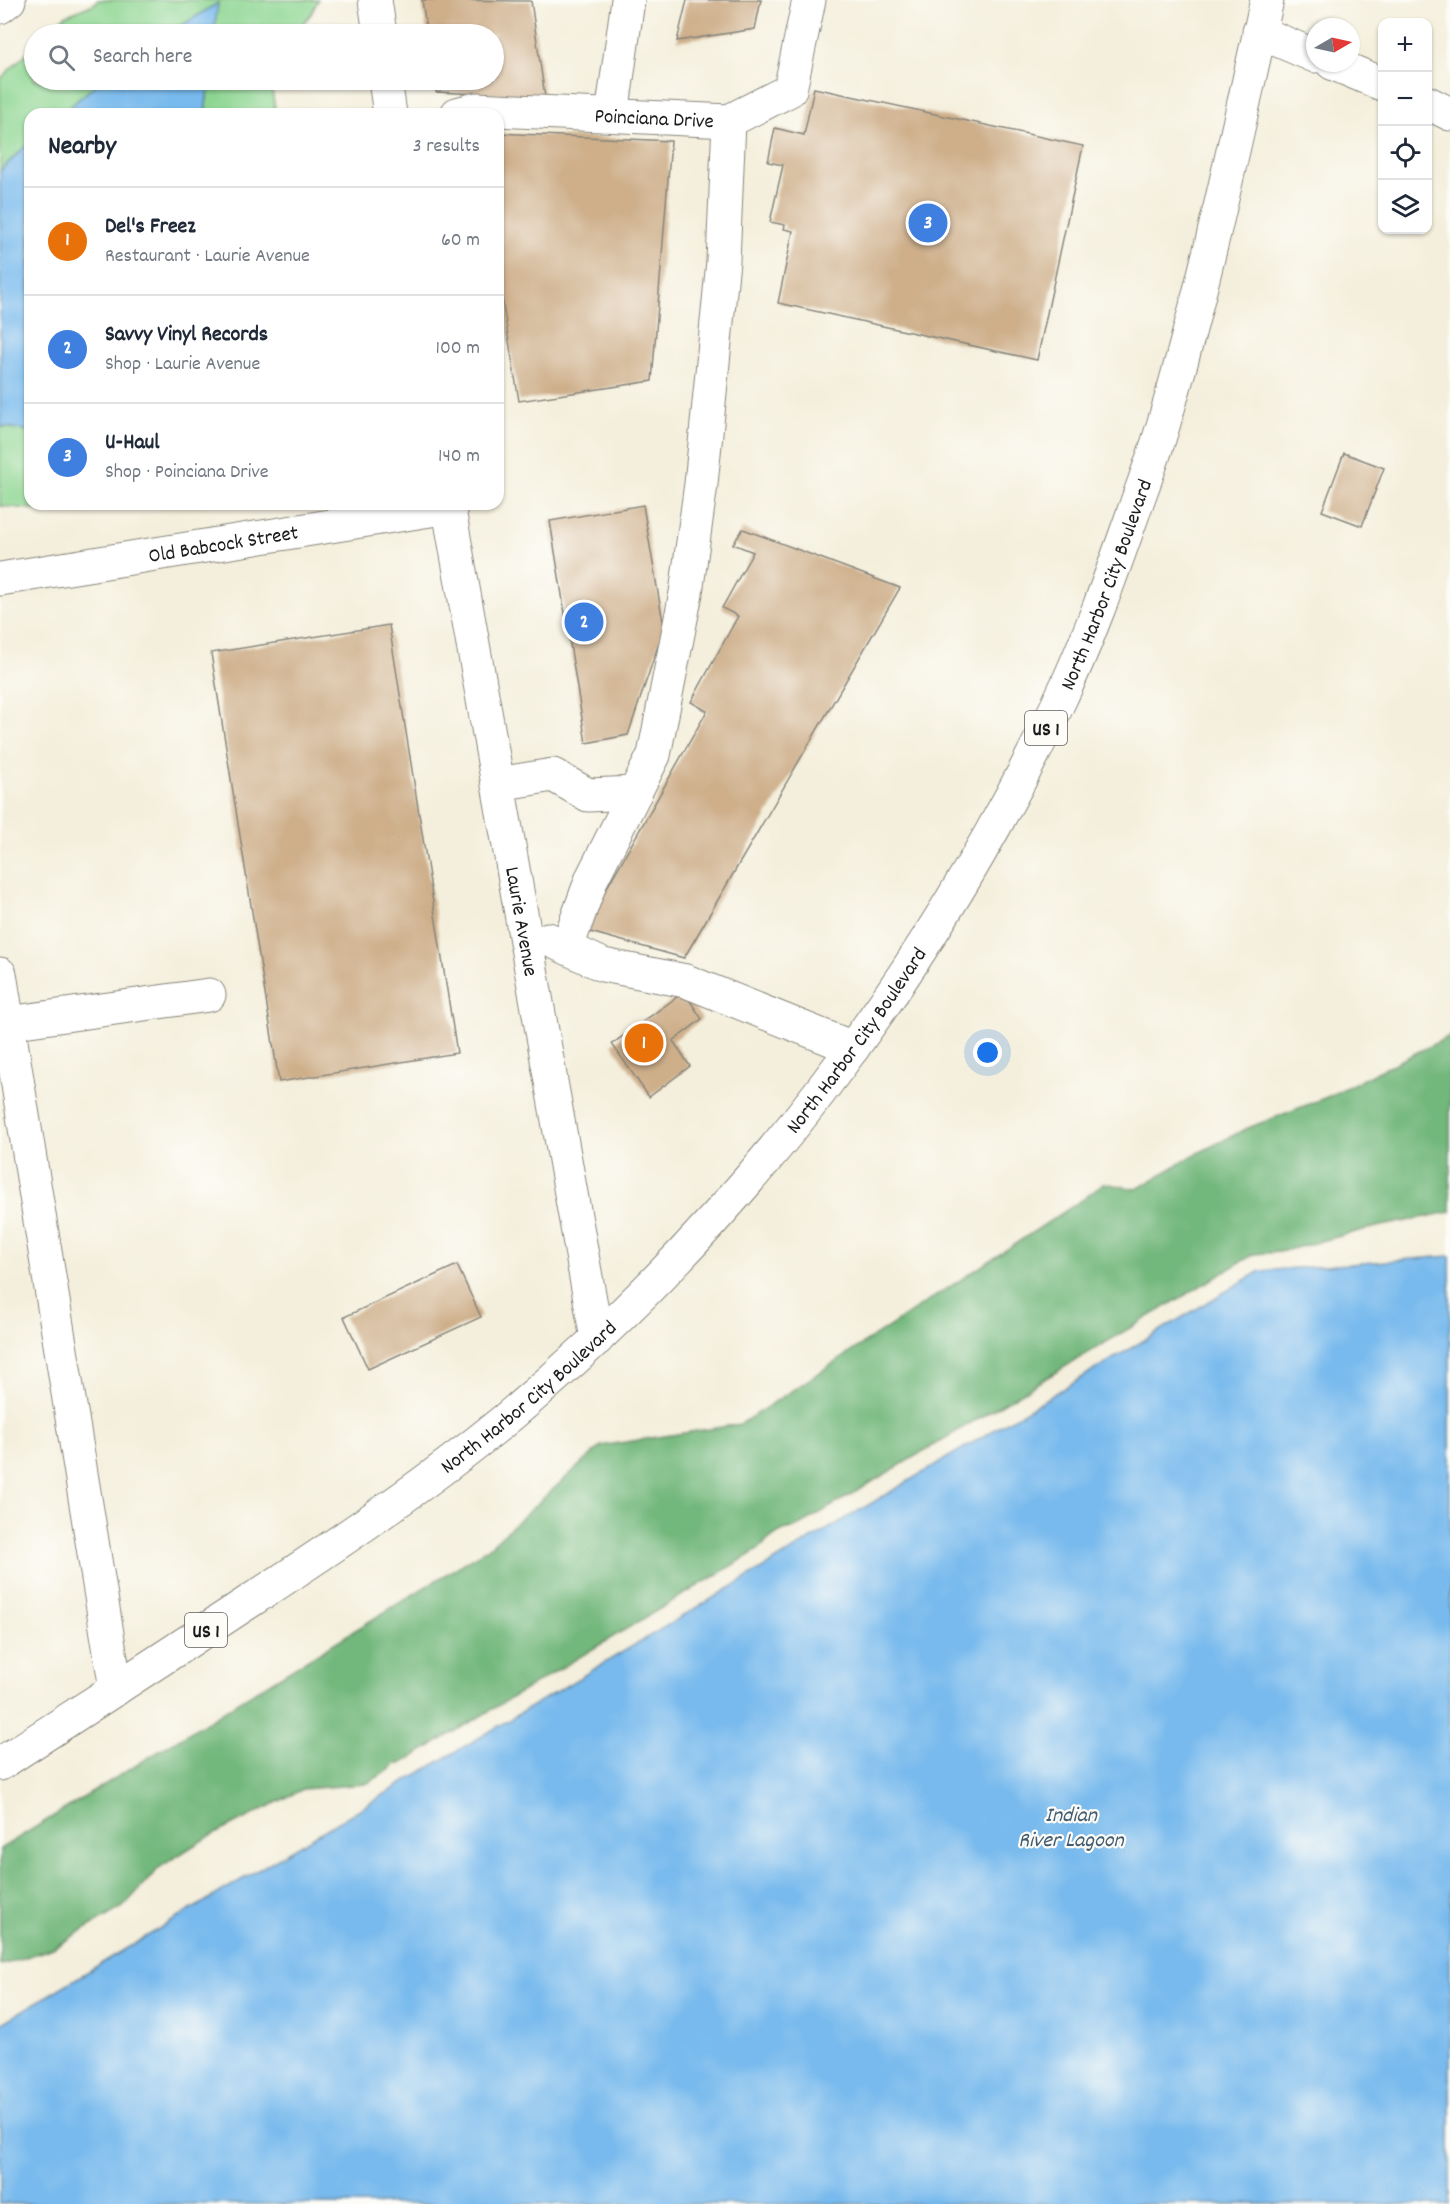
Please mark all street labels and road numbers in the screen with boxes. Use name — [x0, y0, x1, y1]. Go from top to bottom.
street label: Poinciana Drive — [594, 103, 714, 138]
street label: North Harbor City Boulevard — [1054, 476, 1162, 696]
street label: Old Babcock Street — [146, 519, 301, 573]
road number: US 1 — [1025, 711, 1067, 745]
street label: Laurie Avenue — [495, 865, 544, 979]
street label: North Harbor City Boulevard — [780, 943, 936, 1141]
street label: North Harbor City Boulevard — [435, 1315, 625, 1483]
road number: US 1 — [185, 1613, 227, 1647]

